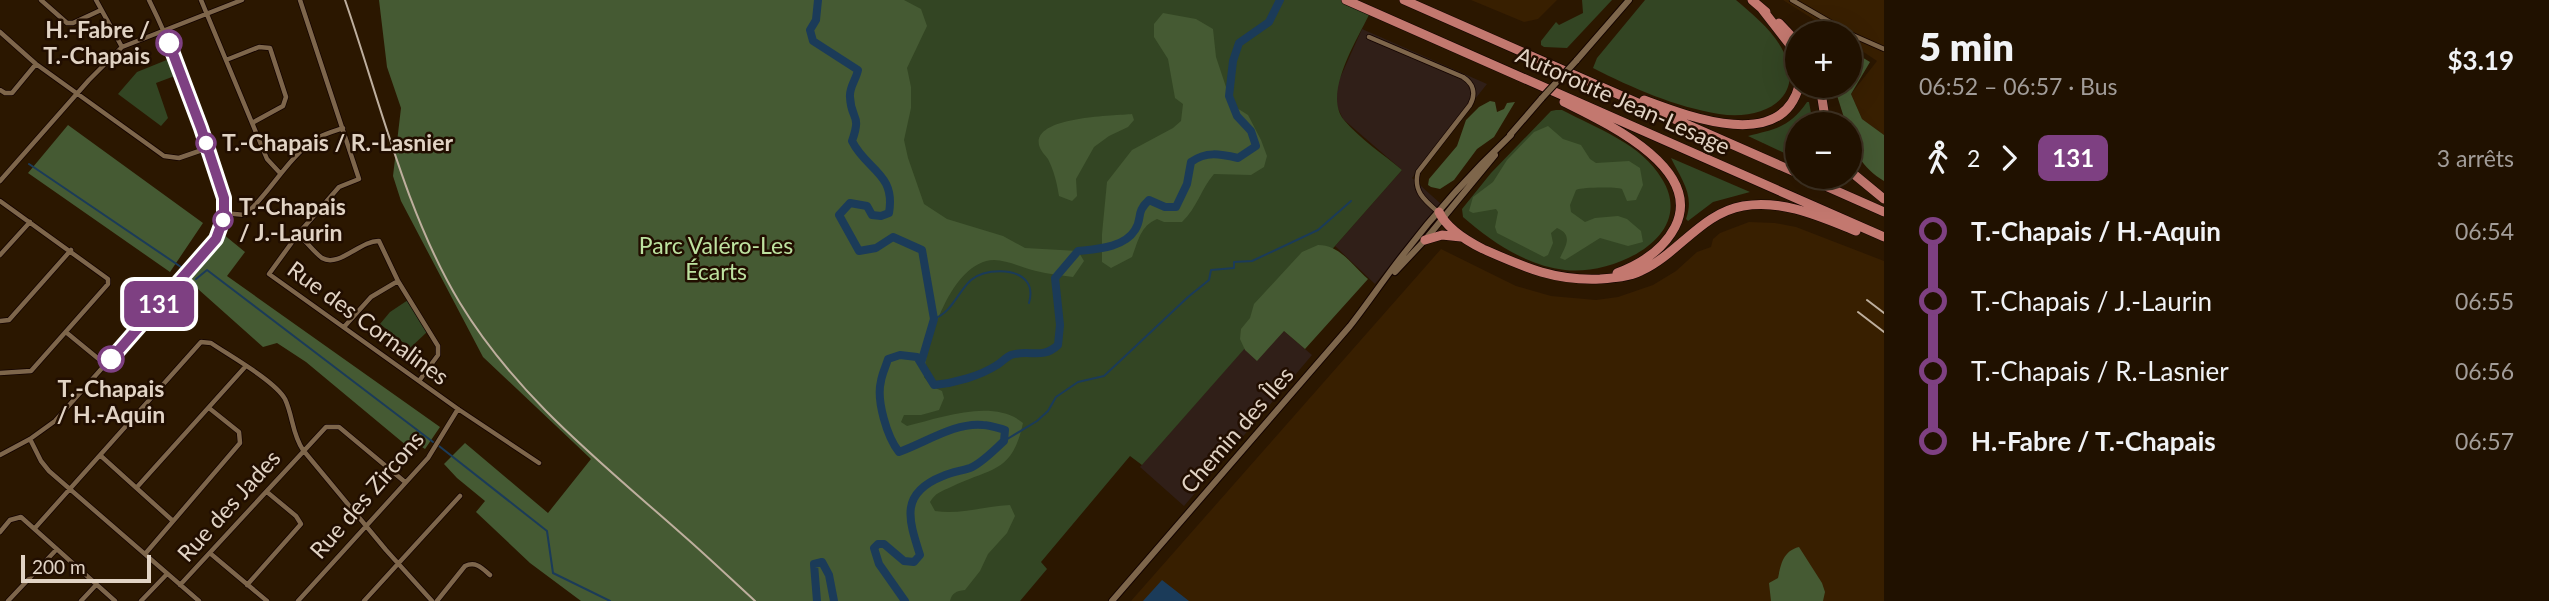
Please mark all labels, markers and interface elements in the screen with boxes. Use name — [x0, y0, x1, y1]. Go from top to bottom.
place label: H.-Fabre / T.-Chapais — [43, 15, 150, 69]
map controls — [1785, 21, 1862, 189]
button: + — [1785, 21, 1862, 98]
text: 5 min — [1919, 23, 2014, 69]
marker: H.-Fabre / T.-Chapais — [156, 30, 182, 56]
street label: Autoroute Jean-Lesage — [1512, 40, 1735, 160]
text: $3.19 — [2448, 44, 2514, 76]
text: 06:52 – 06:57 · Bus — [1919, 72, 2118, 100]
button: − — [1785, 112, 1862, 189]
place label: T.-Chapais / R.-Lasnier — [222, 128, 453, 156]
marker: T.-Chapais / R.-Lasnier — [196, 133, 216, 153]
icon: walk — [1919, 139, 1957, 177]
icon: forward — [1990, 139, 2028, 177]
text: 131 — [2052, 143, 2094, 172]
text: 2 — [1967, 144, 1980, 172]
text: 3 arrêts — [2437, 144, 2514, 172]
place label: T.-Chapais / J.-Laurin — [239, 192, 346, 246]
marker: T.-Chapais / J.-Laurin — [213, 210, 233, 230]
text: T.-Chapais / H.-Aquin — [1971, 215, 2221, 247]
text: 06:54 — [2455, 217, 2514, 245]
park label: Parc Valéro-Les Écarts — [639, 231, 793, 285]
street label: Rue des Cornalines — [283, 254, 455, 390]
line badge: 131 — [119, 281, 199, 327]
text: T.-Chapais / J.-Laurin — [1971, 285, 2212, 317]
text: 06:55 — [2455, 287, 2514, 315]
text: 131 — [138, 289, 180, 318]
marker: T.-Chapais / H.-Aquin — [98, 346, 124, 372]
text: T.-Chapais / R.-Lasnier — [1971, 355, 2229, 387]
text: 06:56 — [2455, 357, 2514, 385]
street label: Chemin des Îles — [1174, 360, 1299, 498]
place label: T.-Chapais / H.-Aquin — [57, 374, 165, 428]
street label: Rue des Zircons — [303, 425, 429, 564]
text: H.-Fabre / T.-Chapais — [1971, 425, 2216, 457]
text: 06:57 — [2455, 427, 2514, 455]
street label: Rue des Jades — [171, 444, 286, 567]
scale bar — [21, 552, 150, 584]
text: 200 m — [32, 555, 86, 578]

